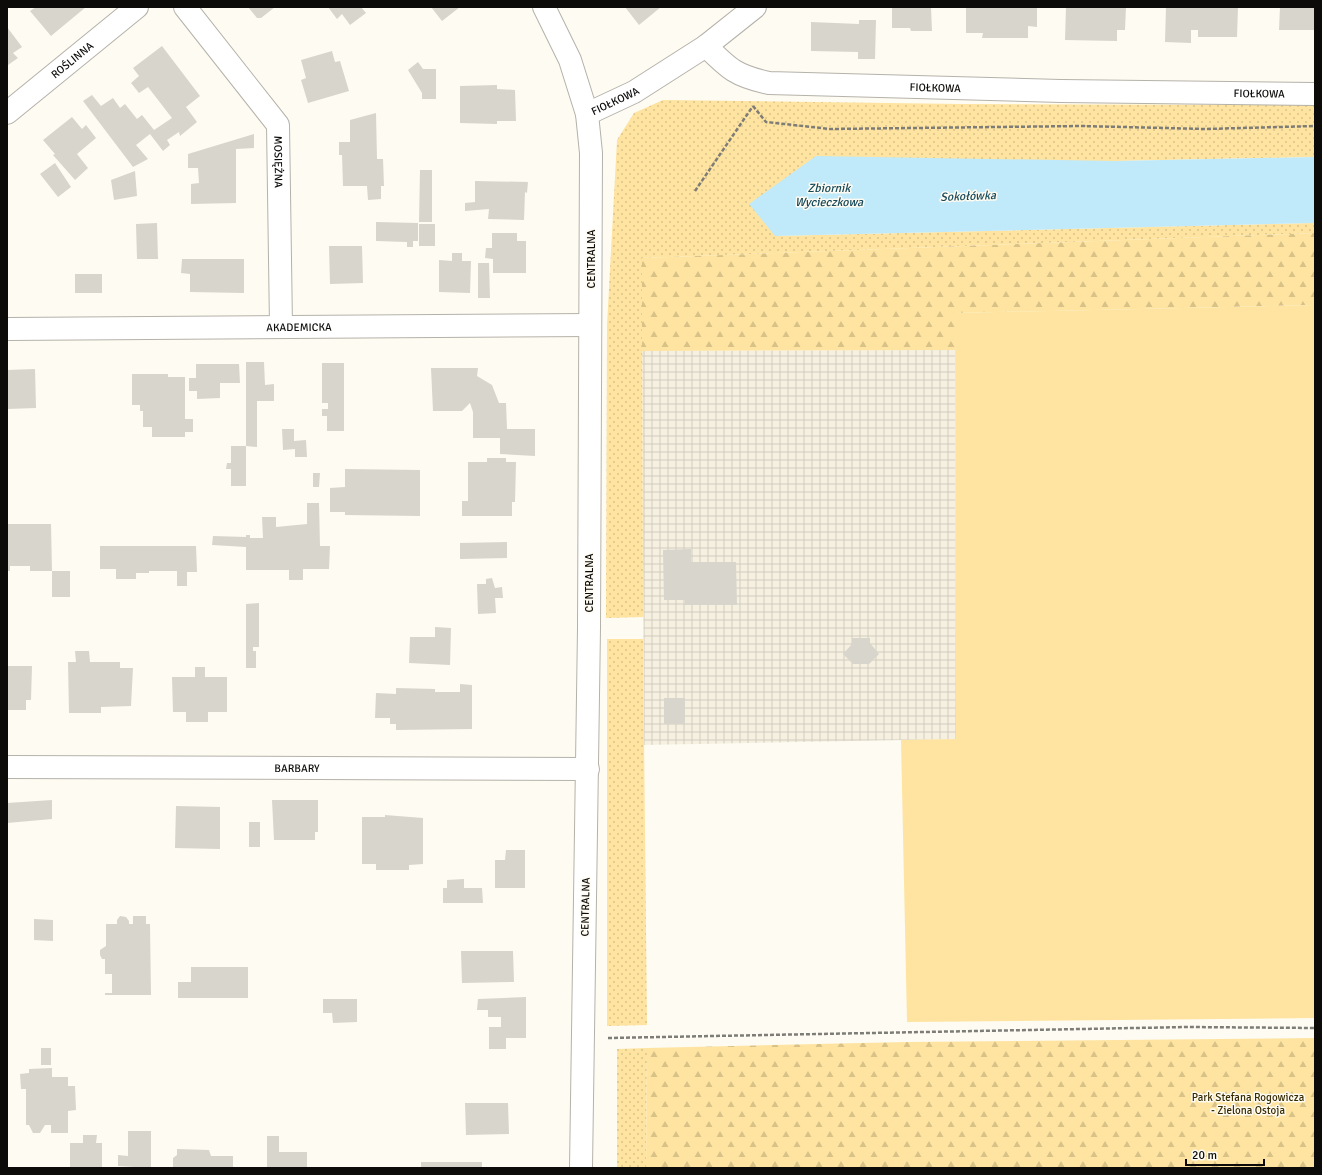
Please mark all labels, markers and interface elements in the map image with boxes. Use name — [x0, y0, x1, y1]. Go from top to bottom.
street label: ROŚLINNA — [49, 39, 96, 81]
street label: FIOŁKOWA — [909, 81, 961, 95]
street label: FIOŁKOWA — [589, 84, 642, 118]
street label: FIOŁKOWA — [1233, 87, 1285, 101]
street label: MOSIĘŻNA — [271, 136, 286, 188]
water label: Zbiornik Wycieczkowa — [795, 181, 864, 210]
water label: Sokołówka — [940, 188, 997, 205]
street label: CENTRALNA — [585, 229, 598, 288]
street label: AKADEMICKA — [266, 321, 332, 334]
street label: CENTRALNA — [583, 553, 596, 612]
street label: BARBARY — [274, 762, 320, 775]
street label: CENTRALNA — [578, 877, 593, 937]
park label: Park Stefana Rogowicza - Zielona Ostoja — [1192, 1091, 1305, 1117]
scale bar — [1186, 1141, 1264, 1167]
text: 20 m — [1192, 1148, 1217, 1163]

